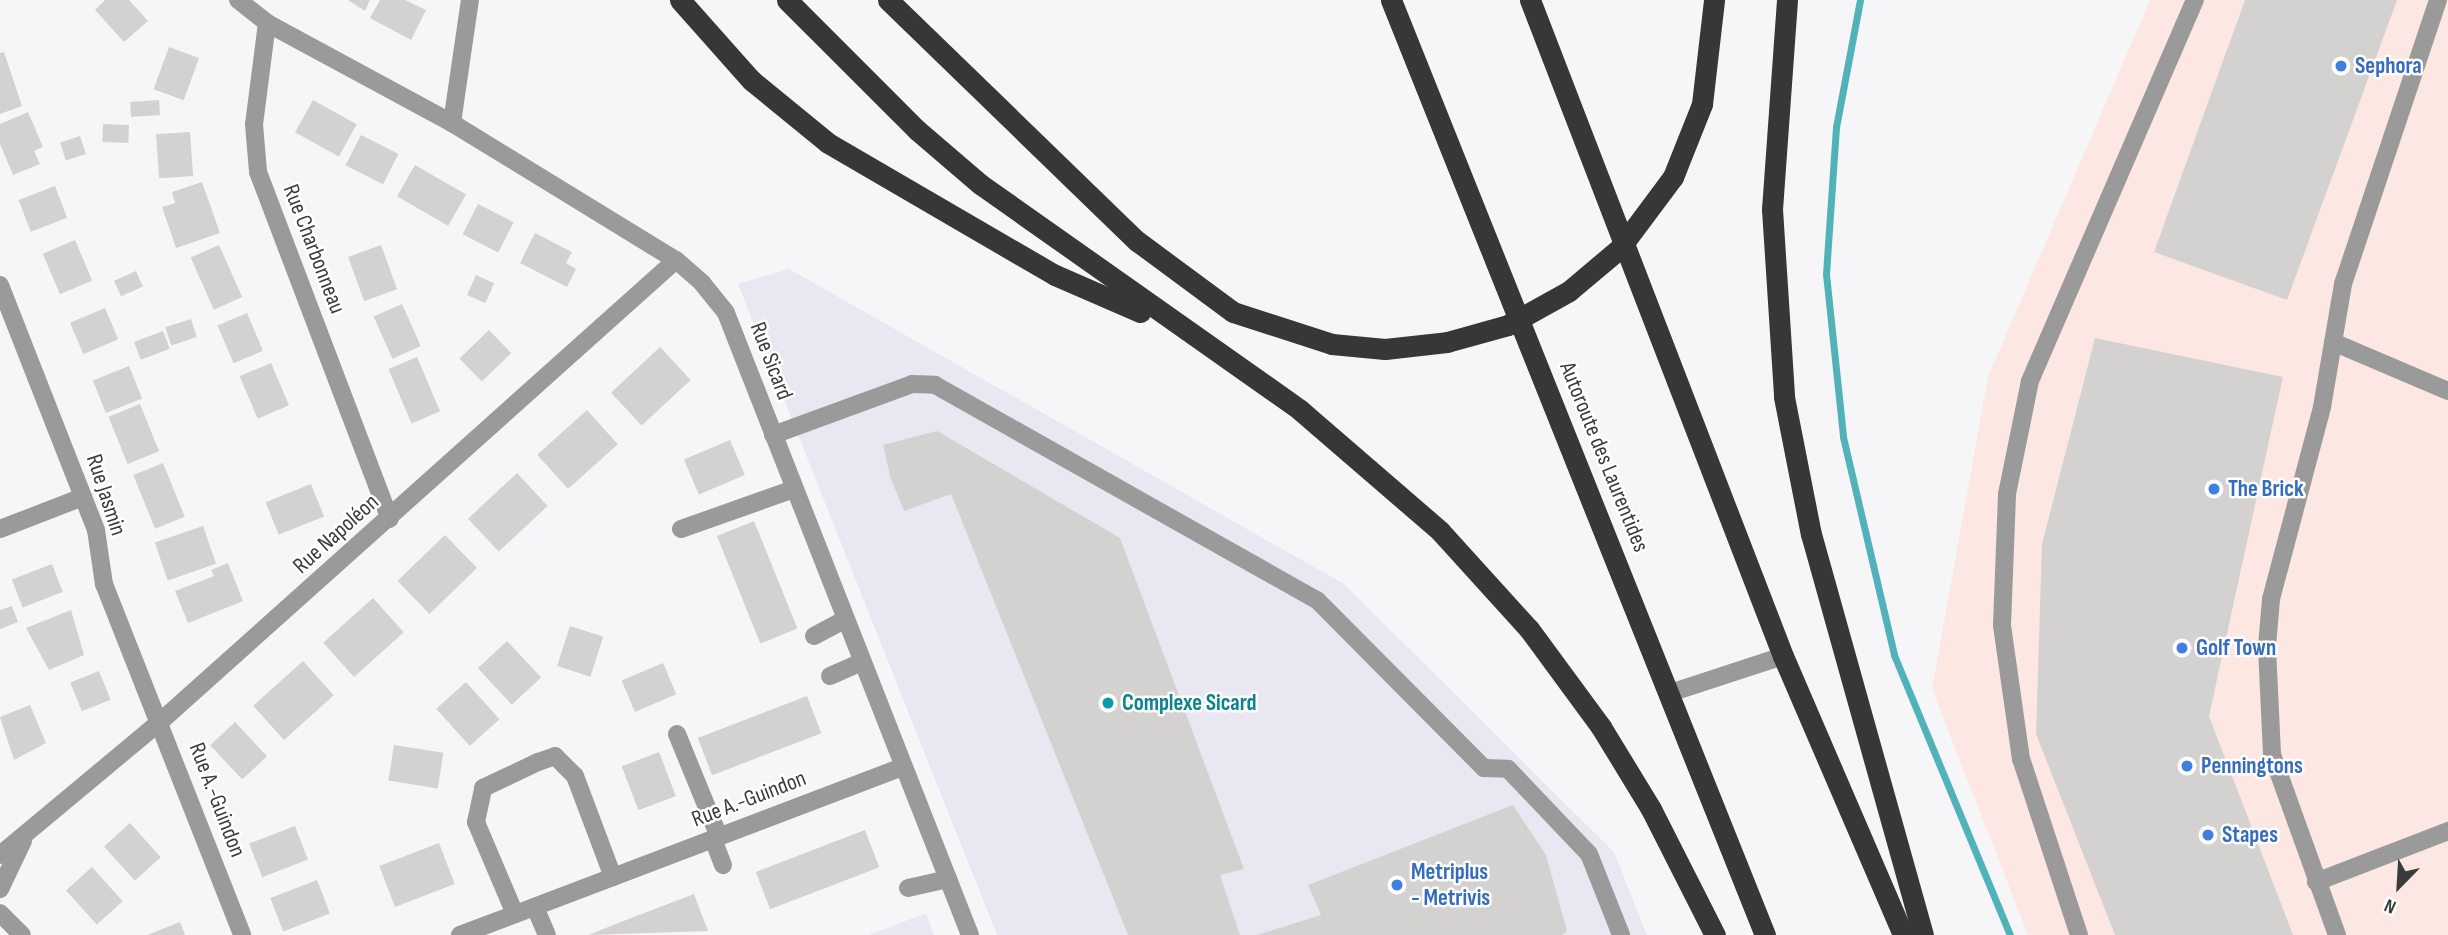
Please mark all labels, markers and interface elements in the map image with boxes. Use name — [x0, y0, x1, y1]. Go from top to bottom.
place label: Sephora — [2355, 52, 2422, 80]
marker: Sephora — [2333, 58, 2349, 74]
street label: Rue Charbonneau — [277, 181, 351, 317]
street label: Rue Sicard — [744, 318, 798, 404]
street label: Autoroute des Laurentides — [1553, 358, 1655, 556]
street label: Rue Jasmin — [80, 451, 132, 539]
place label: The Brick — [2228, 475, 2304, 503]
marker: The Brick — [2206, 481, 2222, 497]
street label: Rue Napoléon — [287, 488, 385, 580]
place label: Golf Town — [2196, 634, 2276, 662]
marker: Golf Town — [2174, 640, 2190, 656]
place label: Complexe Sicard — [1122, 689, 1257, 717]
marker: Complexe Sicard — [1100, 695, 1116, 711]
street label: Rue A.-Guindon — [183, 739, 251, 861]
place label: Penningtons — [2201, 752, 2303, 780]
marker: Penningtons — [2179, 758, 2195, 774]
street label: Rue A.-Guindon — [688, 765, 810, 833]
place label: Stapes — [2222, 821, 2278, 849]
marker: Stapes — [2200, 827, 2216, 843]
north arrow — [2364, 851, 2434, 921]
place label: Metriplus - Metrivis — [1411, 858, 1490, 912]
marker: Metriplus - Metrivis — [1389, 877, 1405, 893]
text: N — [2381, 893, 2400, 918]

